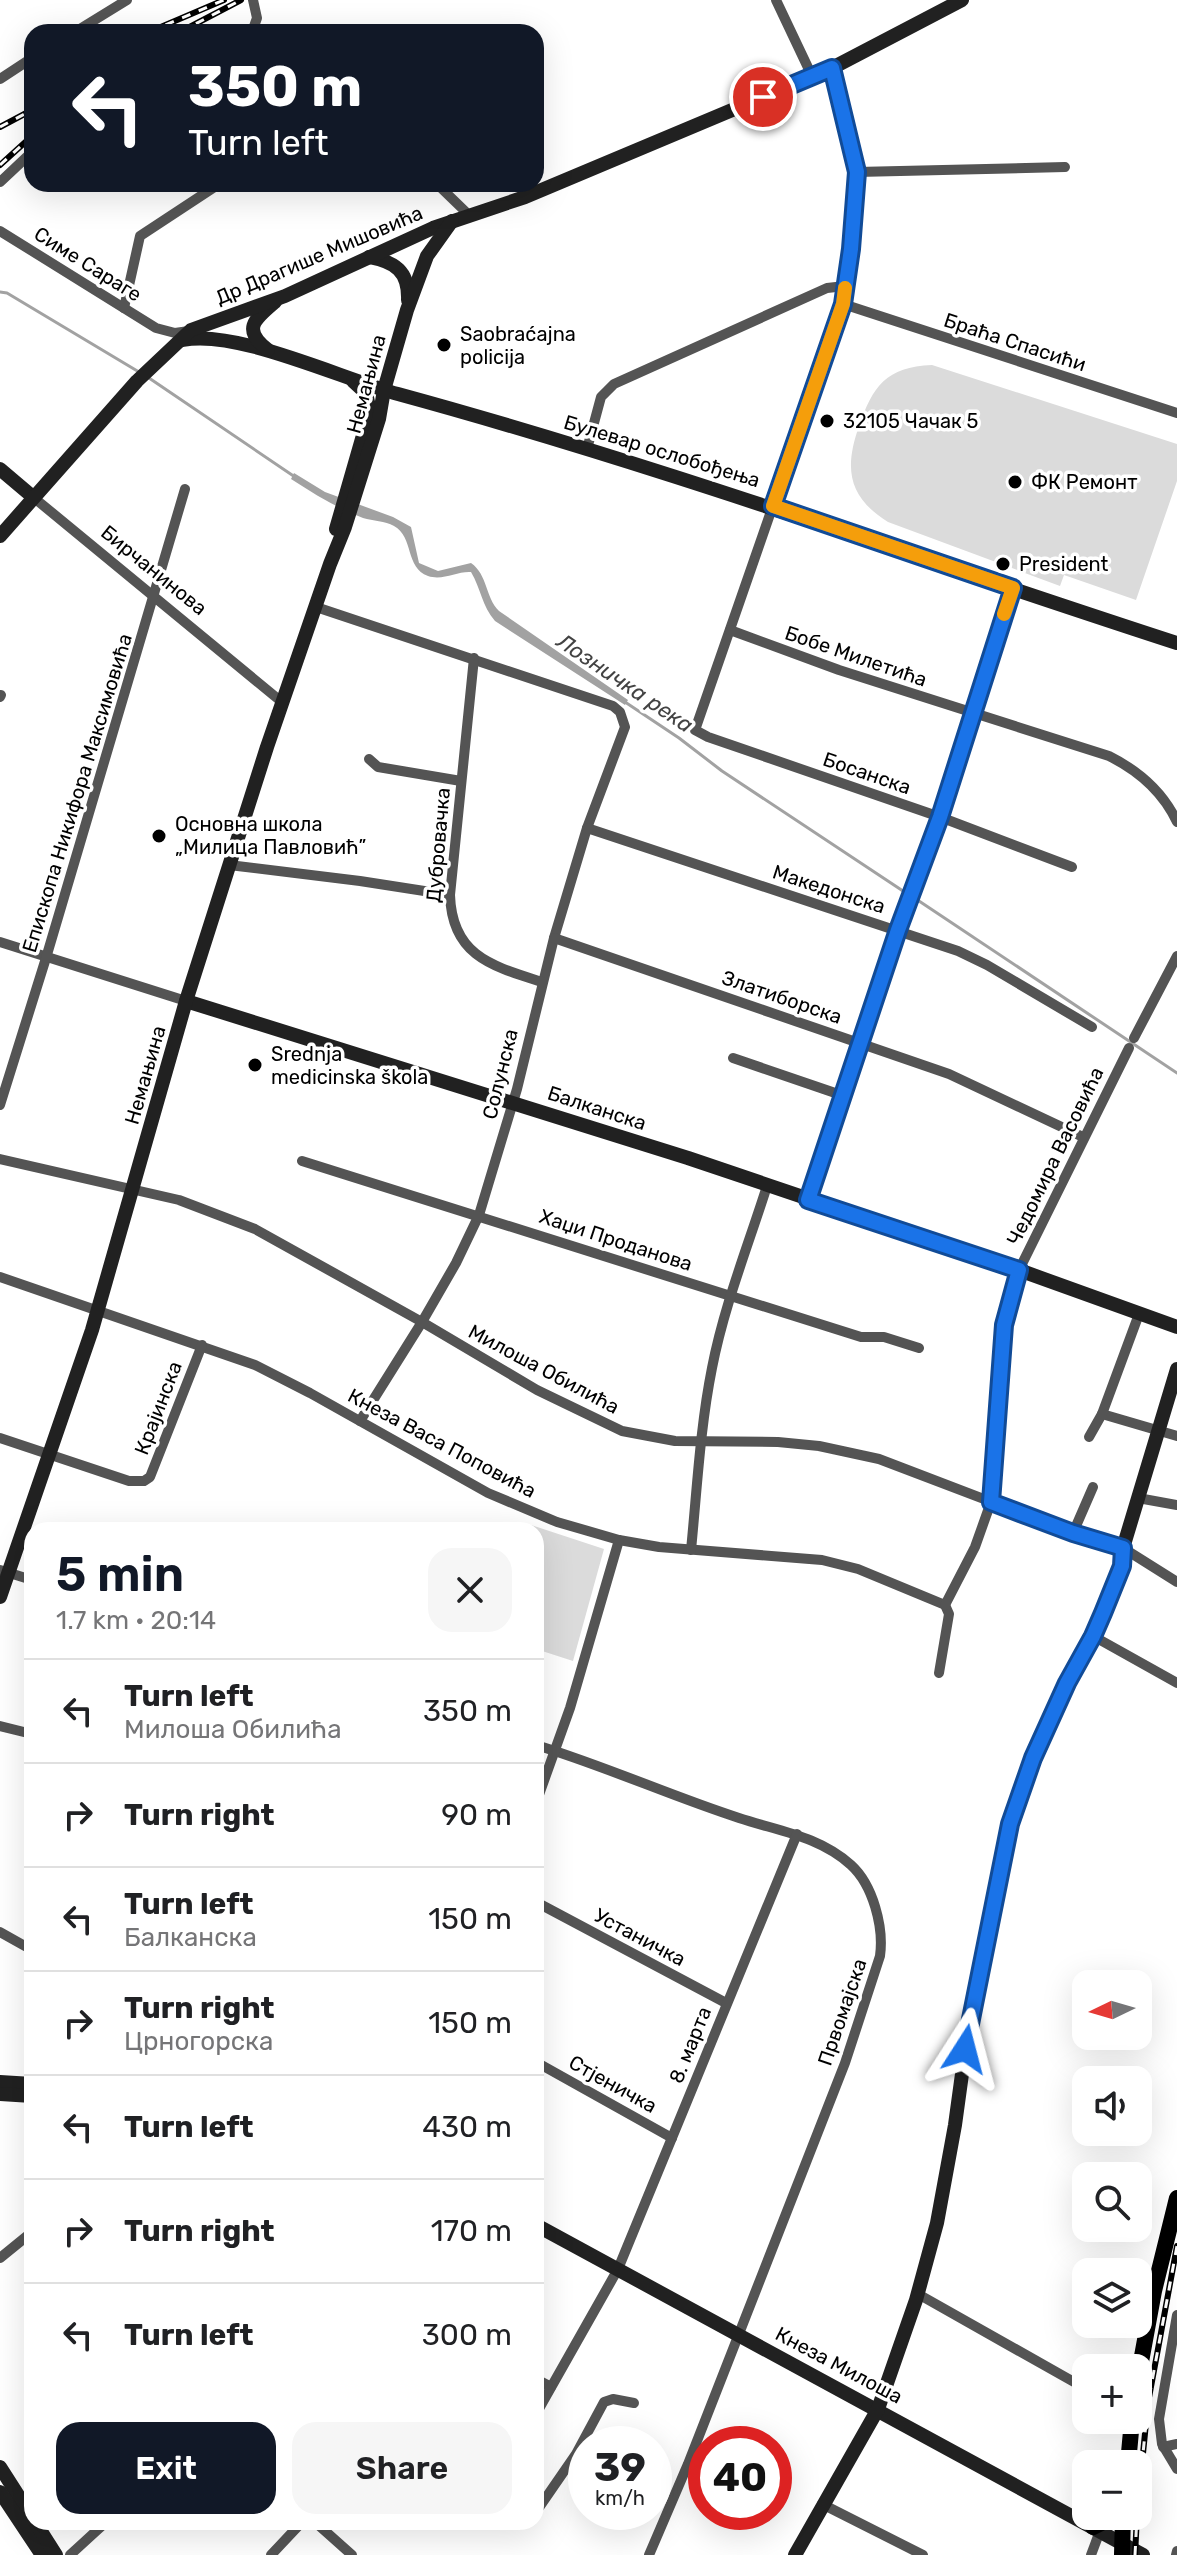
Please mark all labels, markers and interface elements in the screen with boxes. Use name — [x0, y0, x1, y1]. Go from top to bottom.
text: 350 m — [188, 54, 362, 120]
icon: left — [56, 56, 160, 160]
pin — [729, 63, 797, 131]
icon: arrive — [741, 75, 785, 119]
text: Turn left — [188, 121, 329, 164]
street label: Др Драгише Мишовића — [212, 200, 426, 310]
street label: Симе Сараге — [30, 221, 146, 307]
street label: Браћа Спасићи — [941, 308, 1089, 376]
place label: Saobraćajna policija — [460, 322, 576, 369]
street label: Немањина — [341, 332, 391, 436]
marker: Saobraćajna policija — [435, 336, 453, 354]
place label: 32105 Чачак 5 — [843, 409, 978, 433]
street label: Булевар ослобођења — [561, 410, 763, 492]
marker: 32105 Чачак 5 — [818, 412, 836, 430]
place label: ФК Ремонт — [1031, 470, 1137, 494]
marker: ФК Ремонт — [1006, 473, 1024, 491]
street label: Бирчанинова — [96, 520, 212, 620]
place label: President — [1019, 552, 1109, 576]
marker: President — [994, 555, 1012, 573]
street label: Бобе Милетића — [782, 620, 930, 692]
water label: Лозничка река — [550, 626, 698, 739]
street label: Епископа Никифора Максимовића — [17, 631, 137, 955]
street label: Босанска — [820, 747, 914, 799]
street label: Дубровачка — [421, 787, 455, 903]
place label: Основна школа „Милица Павловић” — [175, 812, 367, 859]
marker: Основна школа „Милица Павловић” — [150, 827, 168, 845]
street label: Македонска — [770, 860, 888, 918]
street label: Златиборска — [719, 965, 845, 1029]
street label: Немањина — [119, 1023, 171, 1127]
street label: Солунска — [477, 1026, 523, 1122]
place label: Srednja medicinska škola — [271, 1042, 428, 1089]
marker: Srednja medicinska škola — [246, 1056, 264, 1074]
street label: Чедомира Васовића — [1001, 1063, 1109, 1249]
street label: Балканска — [545, 1081, 649, 1135]
street label: Хаџи Проданова — [537, 1204, 695, 1276]
street label: Милоша Обилића — [464, 1319, 624, 1419]
street label: Крајинска — [129, 1358, 187, 1458]
street label: Кнеза Васа Поповића — [344, 1383, 540, 1503]
text: 5 min — [56, 1546, 184, 1603]
button: close — [428, 1548, 512, 1632]
text: 1.7 km · 20:14 — [56, 1605, 216, 1636]
text: Turn left — [124, 1678, 254, 1714]
icon: left — [56, 1689, 100, 1733]
text: 350 m — [423, 1693, 512, 1729]
text: Милоша Обилића — [124, 1714, 342, 1745]
icon: right — [56, 1793, 100, 1837]
text: Turn right — [124, 1797, 275, 1833]
text: 90 m — [441, 1797, 512, 1833]
text: Turn left — [124, 1886, 254, 1922]
icon: left — [56, 1897, 100, 1941]
text: 150 m — [428, 1901, 512, 1937]
street label: Устаничка — [590, 1903, 690, 1971]
text: Балканска — [124, 1922, 257, 1953]
street label: Првомајска — [813, 1955, 871, 2069]
north arrow — [1072, 1970, 1152, 2050]
map controls — [1072, 1970, 1152, 2530]
text: Turn right — [124, 1990, 275, 2026]
icon: right — [56, 2001, 100, 2045]
street label: 8. марта — [664, 2003, 716, 2087]
text: 150 m — [428, 2005, 512, 2041]
position arrow — [923, 2007, 1007, 2091]
text: Црногорска — [124, 2026, 273, 2057]
street label: Стјеничка — [565, 2050, 661, 2118]
button: sound — [1072, 2066, 1152, 2146]
icon: left — [56, 2105, 100, 2149]
text: Turn left — [124, 2109, 254, 2145]
text: 430 m — [422, 2109, 512, 2145]
button: search — [1072, 2162, 1152, 2242]
icon: right — [56, 2209, 100, 2253]
text: Turn right — [124, 2213, 275, 2249]
text: 170 m — [431, 2213, 512, 2249]
button: layers — [1072, 2258, 1152, 2338]
icon: left — [56, 2313, 100, 2357]
text: Turn left — [124, 2317, 254, 2353]
text: 300 m — [422, 2317, 512, 2353]
street label: Кнеза Милоша — [771, 2321, 907, 2409]
button: + — [1072, 2354, 1152, 2434]
button: Exit — [56, 2422, 276, 2514]
button: Share — [292, 2422, 512, 2514]
speed limit sign: 40 — [688, 2426, 792, 2530]
text: 39 — [594, 2444, 646, 2491]
button: − — [1072, 2450, 1152, 2530]
text: km/h — [595, 2486, 645, 2510]

